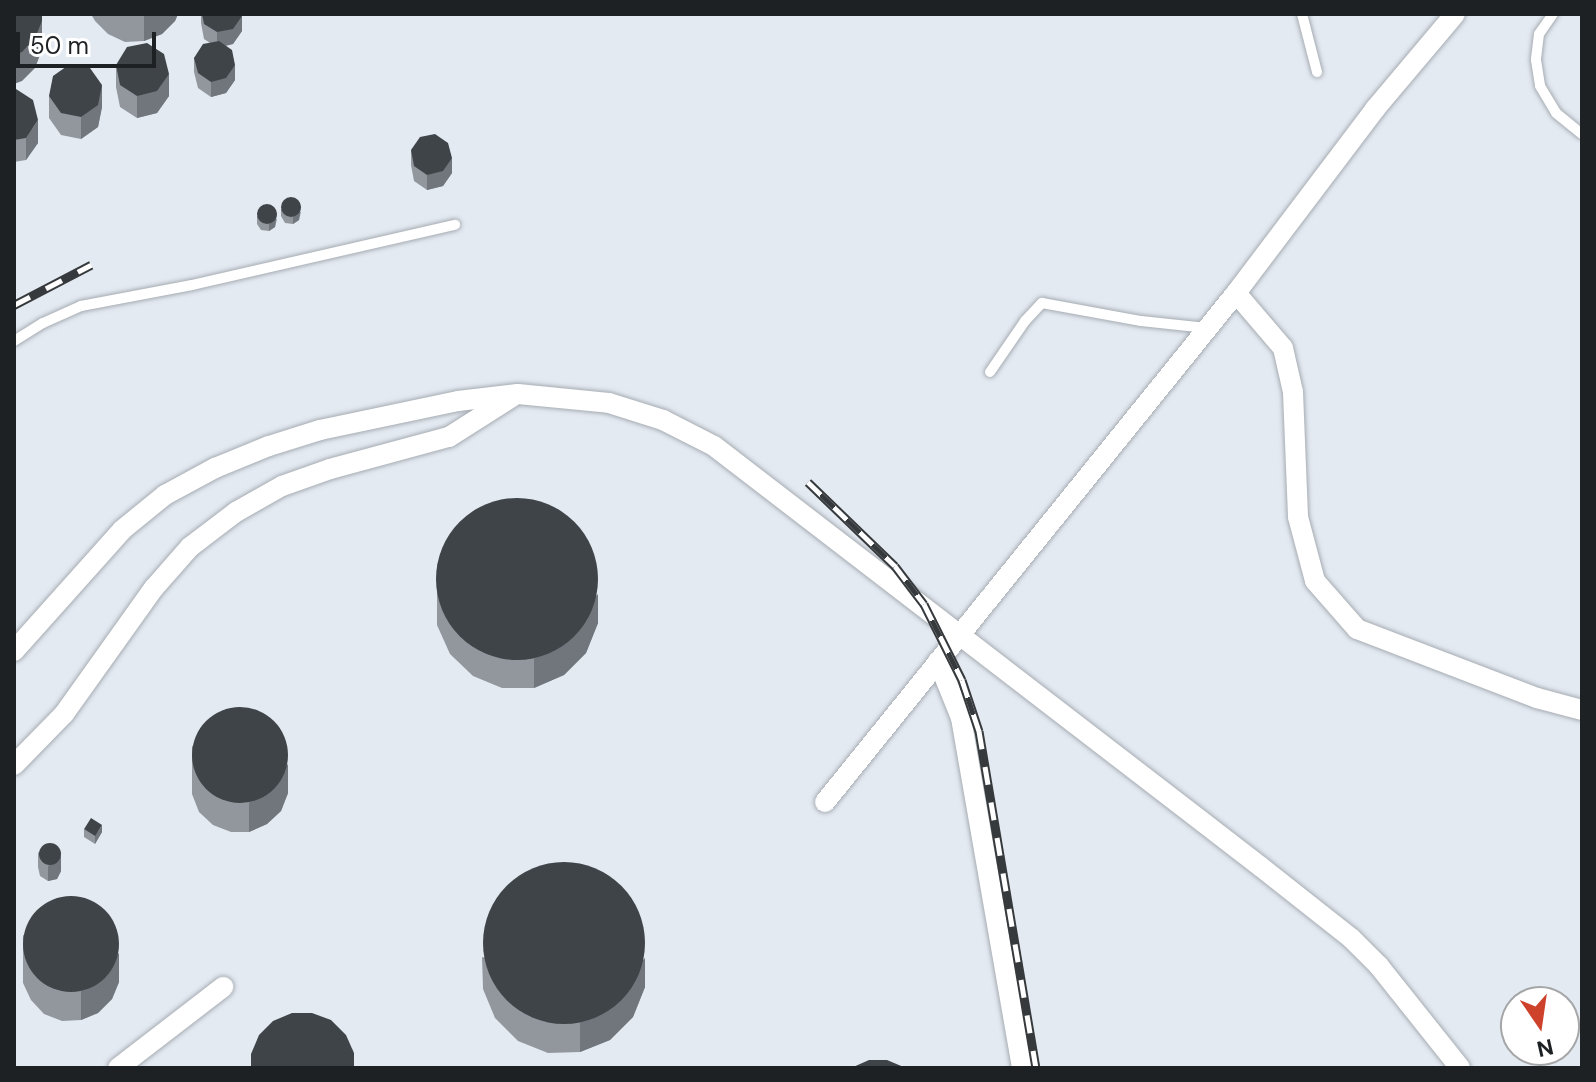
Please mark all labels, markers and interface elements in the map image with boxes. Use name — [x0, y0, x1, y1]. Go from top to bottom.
scale bar — [20, 16, 160, 66]
text: 50 m — [30, 30, 89, 61]
north arrow — [1500, 986, 1580, 1066]
text: N — [1534, 1032, 1556, 1064]

